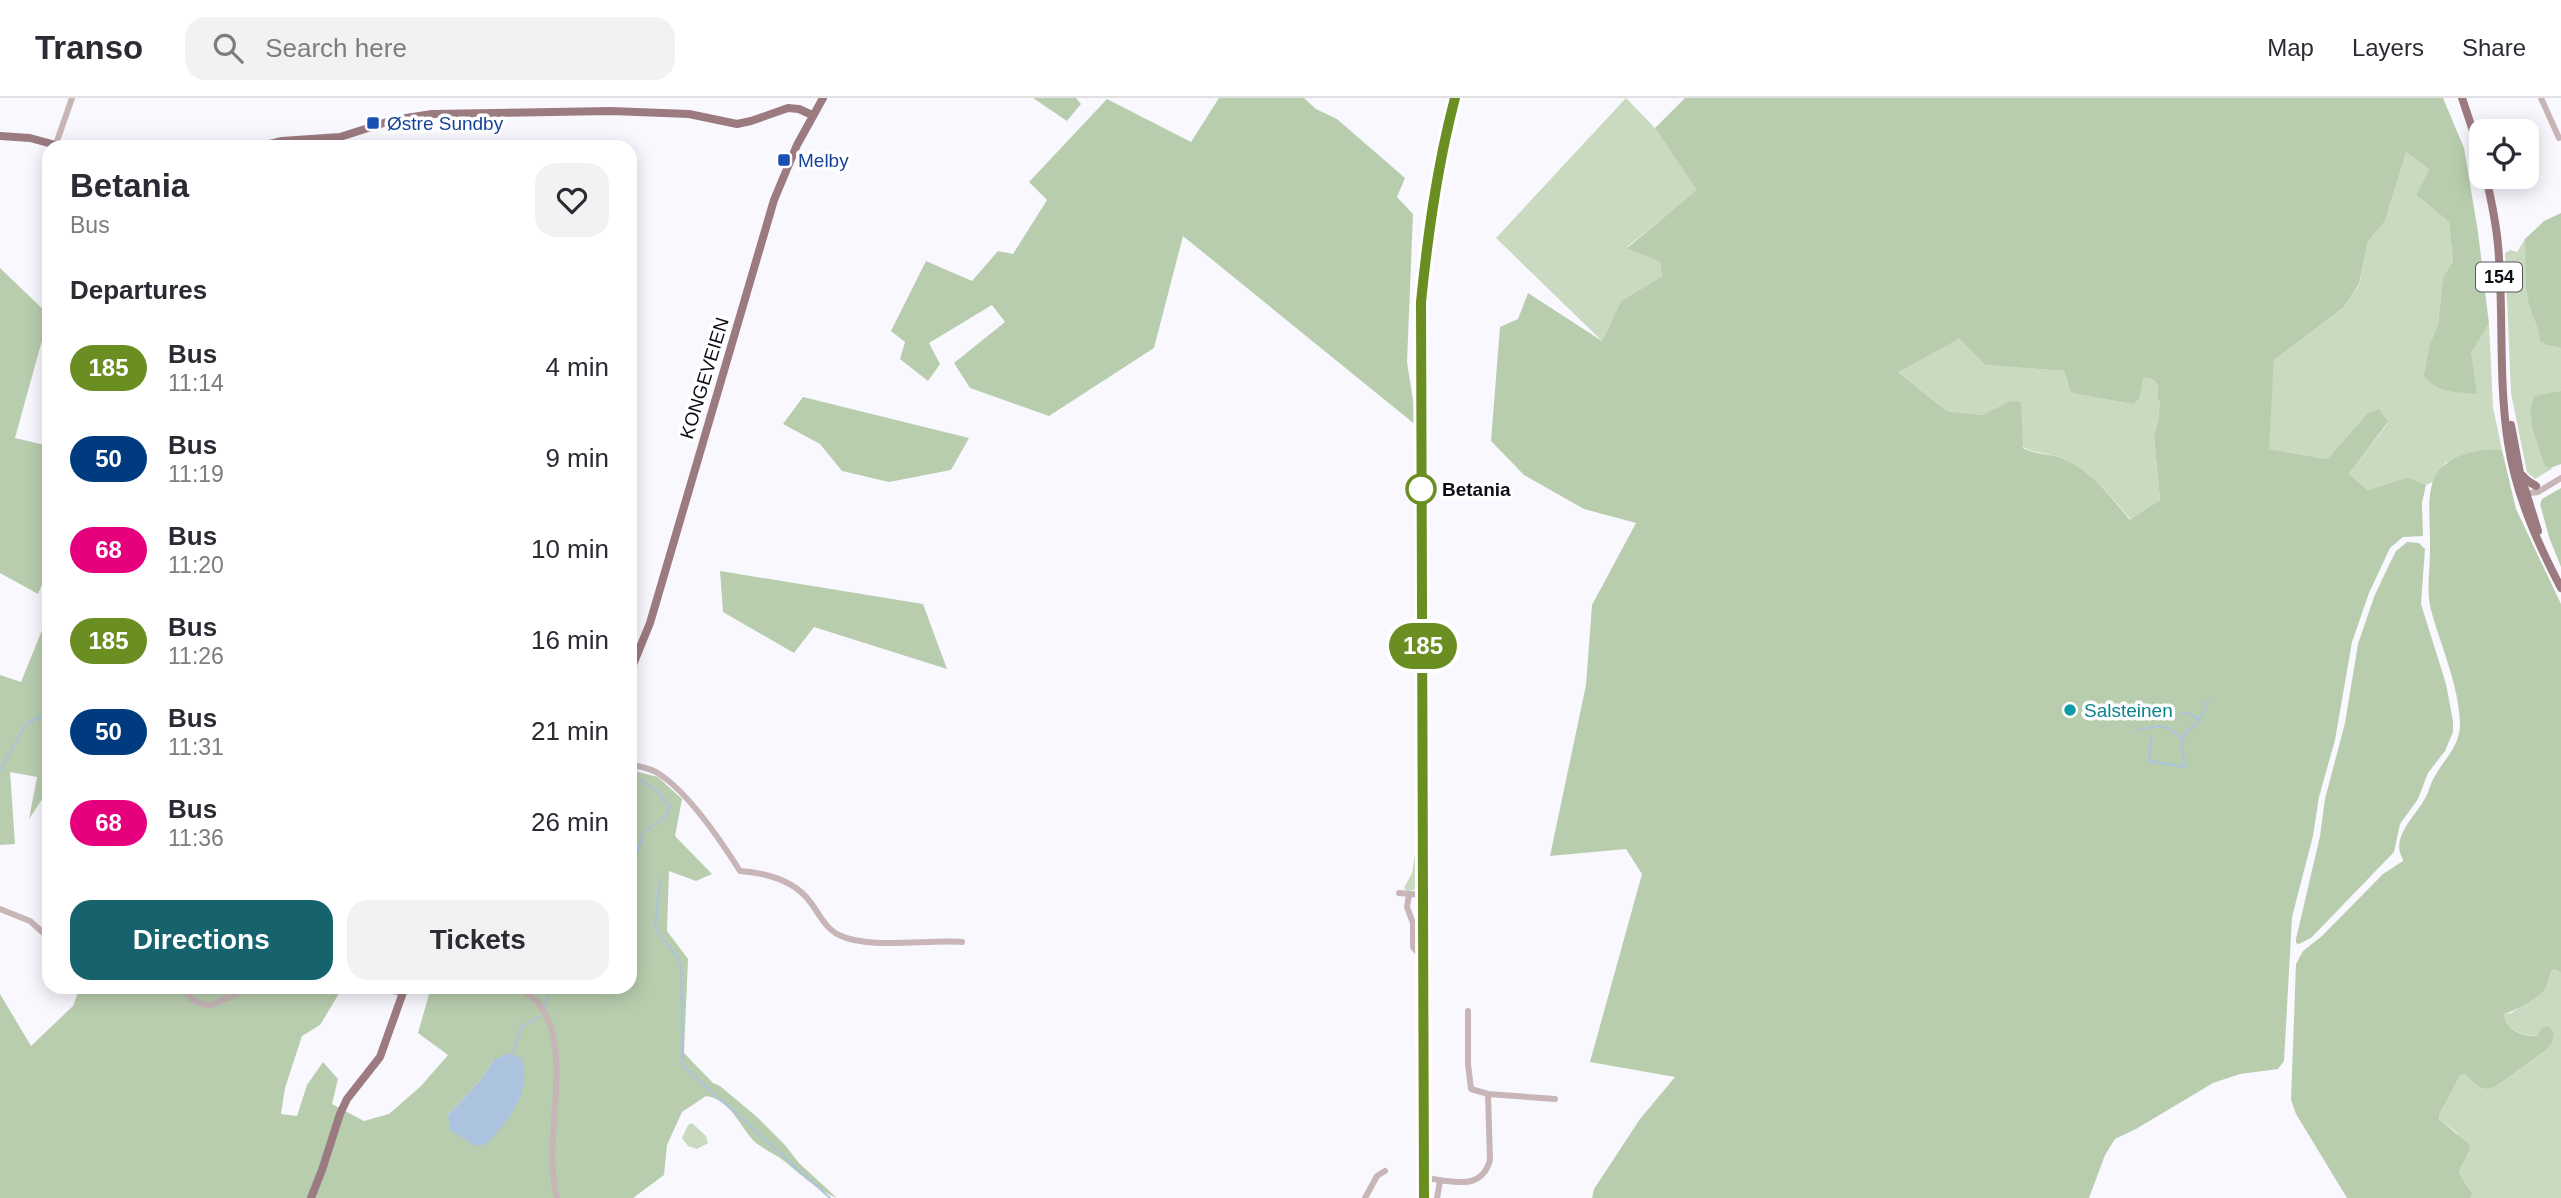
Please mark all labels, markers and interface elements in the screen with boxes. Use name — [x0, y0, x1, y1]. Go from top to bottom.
search box — [185, 17, 675, 80]
text: Transo — [35, 29, 143, 66]
icon: search — [209, 29, 247, 67]
text: Search here — [265, 33, 407, 63]
text: Map — [2267, 34, 2314, 61]
text: Layers — [2352, 34, 2424, 61]
text: Share — [2462, 34, 2526, 61]
place label: Østre Sundby — [387, 113, 504, 134]
marker: Østre Sundby — [365, 115, 381, 131]
map controls — [2469, 119, 2539, 189]
button: locate — [2469, 119, 2539, 189]
place label: Melby — [798, 150, 849, 171]
marker: Melby — [776, 152, 792, 168]
button: heart — [535, 163, 609, 237]
text: Betania — [70, 167, 189, 204]
text: Bus — [70, 212, 110, 238]
road number: 154 — [2476, 262, 2522, 292]
text: Departures — [70, 275, 207, 305]
street label: KONGEVEIEN — [676, 315, 733, 441]
text: Bus — [168, 339, 217, 369]
text: 4 min — [545, 352, 609, 382]
text: 185 — [88, 354, 129, 381]
text: 11:14 — [168, 370, 224, 396]
text: Bus — [168, 430, 217, 460]
text: 9 min — [545, 443, 609, 473]
text: 50 — [95, 445, 122, 472]
text: 11:19 — [168, 461, 224, 487]
marker: Betania — [1406, 474, 1436, 504]
place label: Betania — [1442, 479, 1511, 500]
text: Bus — [168, 521, 217, 551]
text: 10 min — [531, 534, 609, 564]
text: 68 — [95, 536, 122, 563]
text: 11:20 — [168, 552, 224, 578]
text: Bus — [168, 612, 217, 642]
line badge: 185 — [1383, 623, 1463, 669]
text: 16 min — [531, 625, 609, 655]
text: 185 — [88, 627, 129, 654]
text: 185 — [1403, 632, 1443, 659]
text: 11:26 — [168, 643, 224, 669]
place label: Salsteinen — [2084, 700, 2173, 721]
marker: Salsteinen — [2062, 702, 2078, 718]
text: Bus — [168, 703, 217, 733]
text: 21 min — [531, 716, 609, 746]
text: 50 — [95, 718, 122, 745]
text: 11:31 — [168, 734, 224, 760]
text: Bus — [168, 794, 217, 824]
text: 26 min — [531, 807, 609, 837]
text: 68 — [95, 809, 122, 836]
text: 11:36 — [168, 825, 224, 851]
button: Directions — [70, 900, 333, 980]
button: Tickets — [347, 900, 609, 980]

